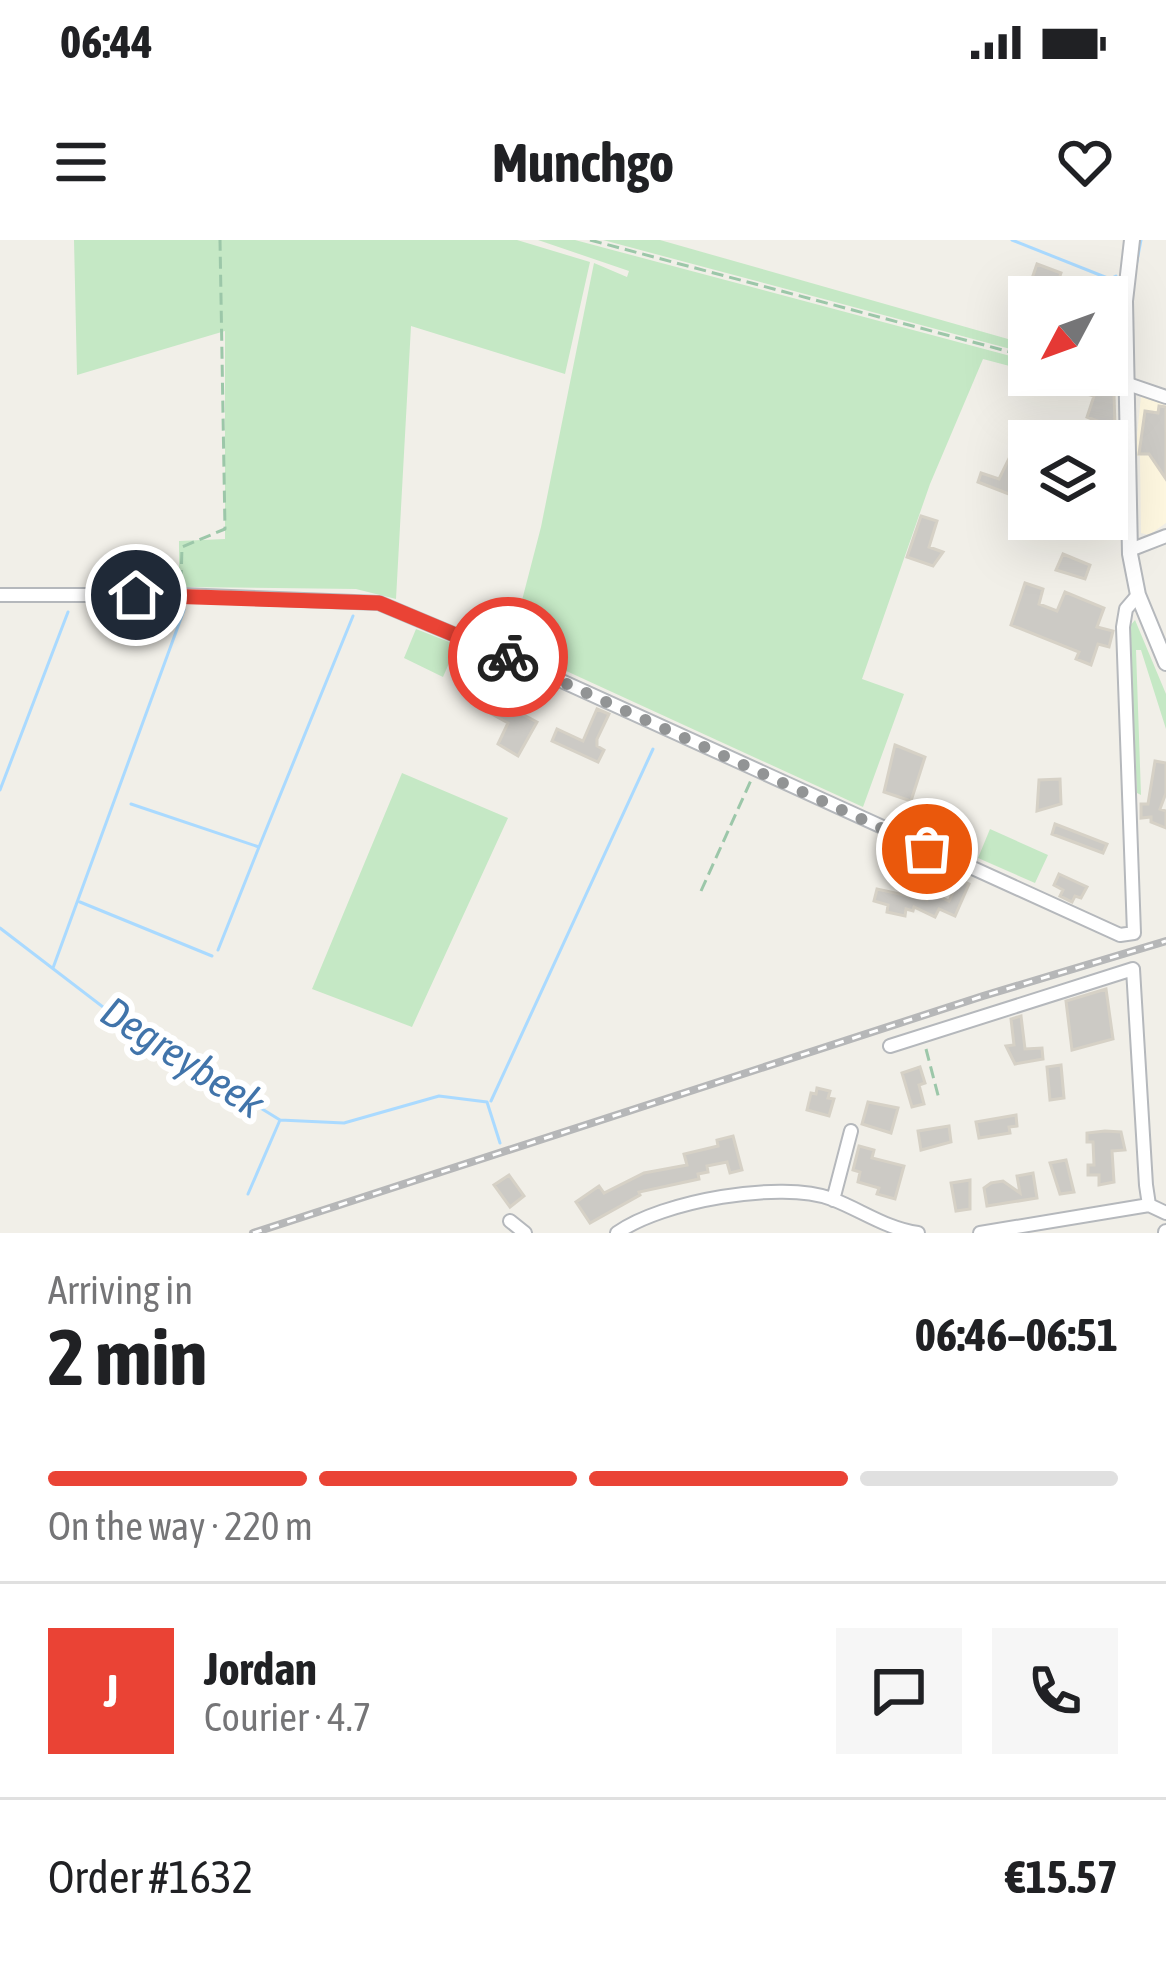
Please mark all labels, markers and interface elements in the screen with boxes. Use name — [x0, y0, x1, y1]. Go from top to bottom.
text: 06:44 — [60, 16, 153, 68]
icon: menu — [48, 129, 114, 195]
icon: heart — [1052, 129, 1118, 195]
text: Munchgo — [492, 132, 674, 193]
north arrow — [1008, 276, 1128, 396]
map controls — [1008, 276, 1128, 540]
button: layers — [1008, 420, 1128, 540]
pin — [85, 544, 187, 646]
icon: home — [103, 562, 169, 628]
courier — [448, 597, 568, 717]
icon: bike — [475, 624, 541, 690]
pin — [876, 798, 978, 900]
icon: bag — [894, 816, 960, 882]
water label: Degreybeek — [93, 987, 274, 1128]
text: Arriving in — [48, 1268, 193, 1312]
text: 06:46–06:51 — [915, 1309, 1118, 1361]
text: 2 min — [48, 1312, 207, 1402]
text: On the way · 220 m — [48, 1504, 313, 1548]
button: chat — [836, 1628, 962, 1754]
button: phone — [992, 1628, 1118, 1754]
text: Jordan — [204, 1643, 317, 1695]
text: J — [104, 1665, 118, 1717]
text: Courier · 4.7 — [204, 1695, 371, 1739]
text: Order #1632 — [48, 1851, 253, 1903]
text: €15.57 — [1005, 1851, 1118, 1903]

